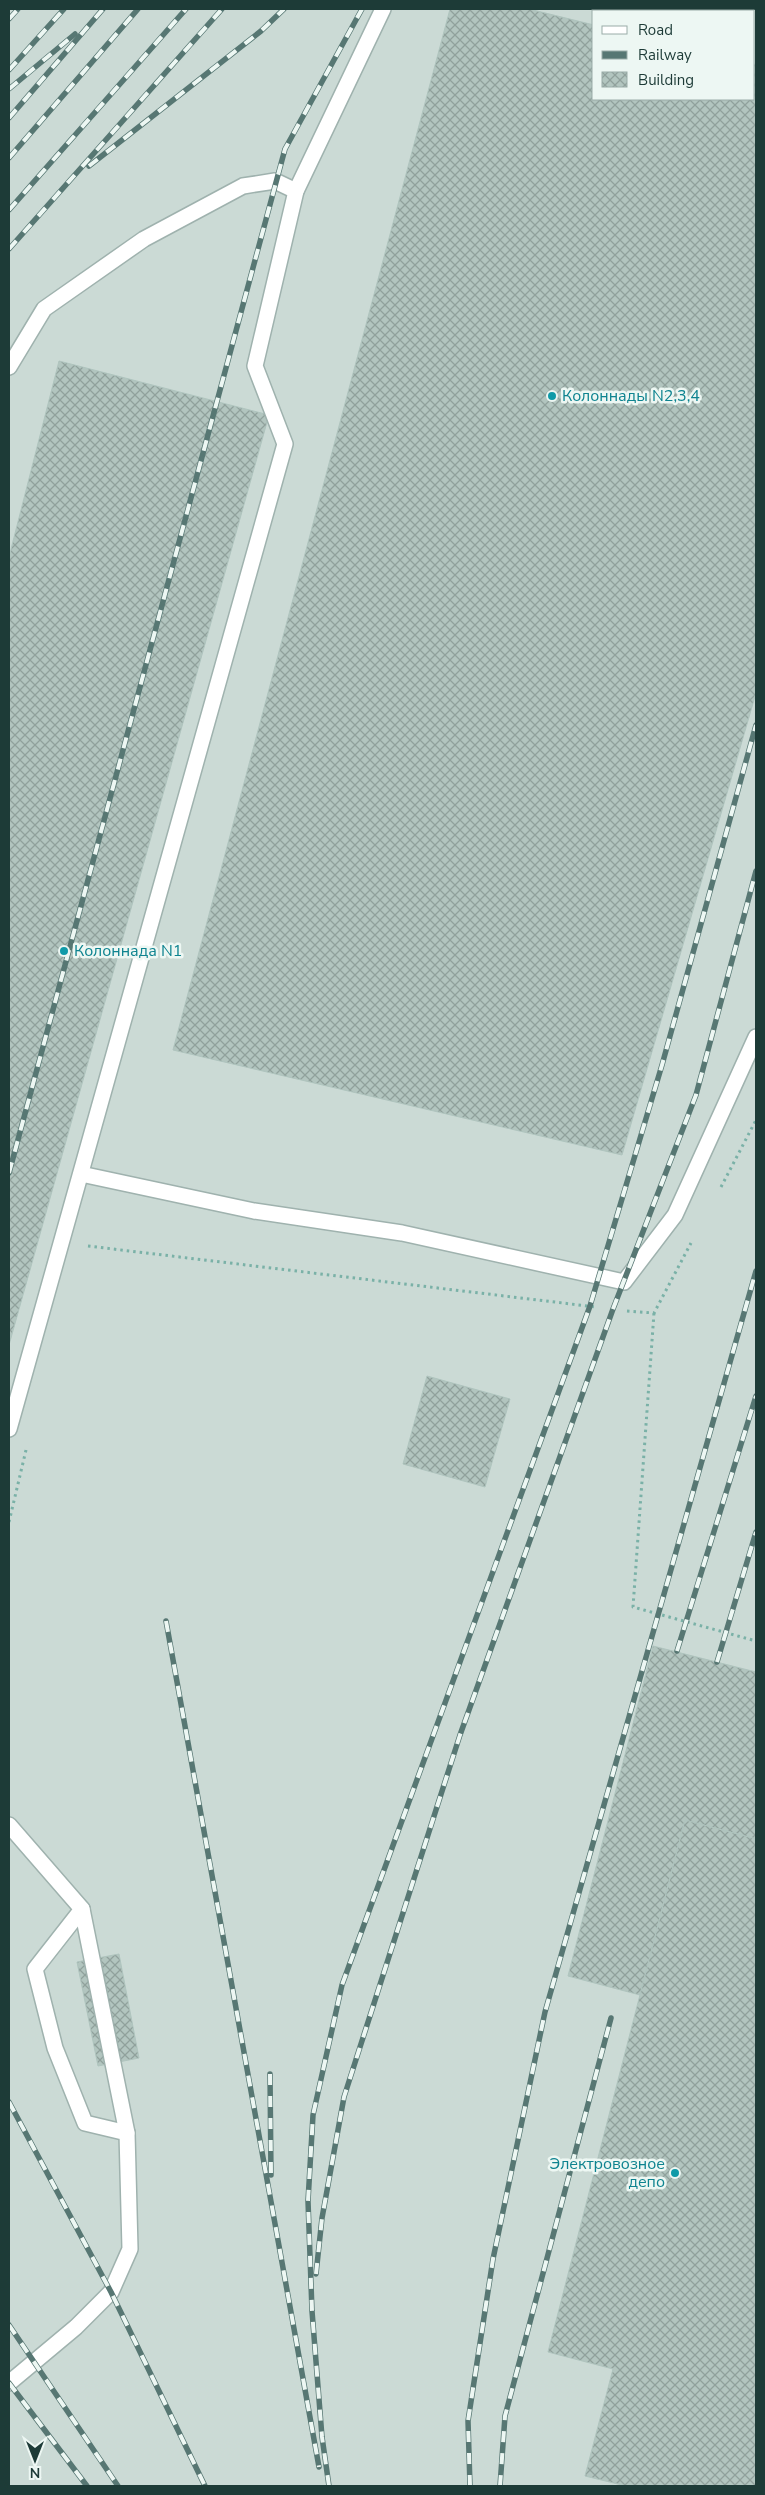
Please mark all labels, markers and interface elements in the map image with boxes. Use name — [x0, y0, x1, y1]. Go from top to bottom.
legend — [592, 10, 755, 100]
text: Road — [638, 20, 673, 40]
text: Railway — [638, 45, 692, 65]
text: Building — [638, 70, 694, 90]
place label: Колоннады N2,3,4 — [562, 385, 700, 407]
marker: Колоннады N2,3,4 — [546, 390, 558, 402]
place label: Колоннада N1 — [74, 940, 182, 962]
marker: Колоннада N1 — [58, 945, 70, 957]
place label: Электровозное депо — [550, 2153, 665, 2193]
marker: Электровозное депо — [669, 2167, 681, 2179]
north arrow — [10, 2435, 60, 2485]
text: N — [30, 2463, 40, 2482]

